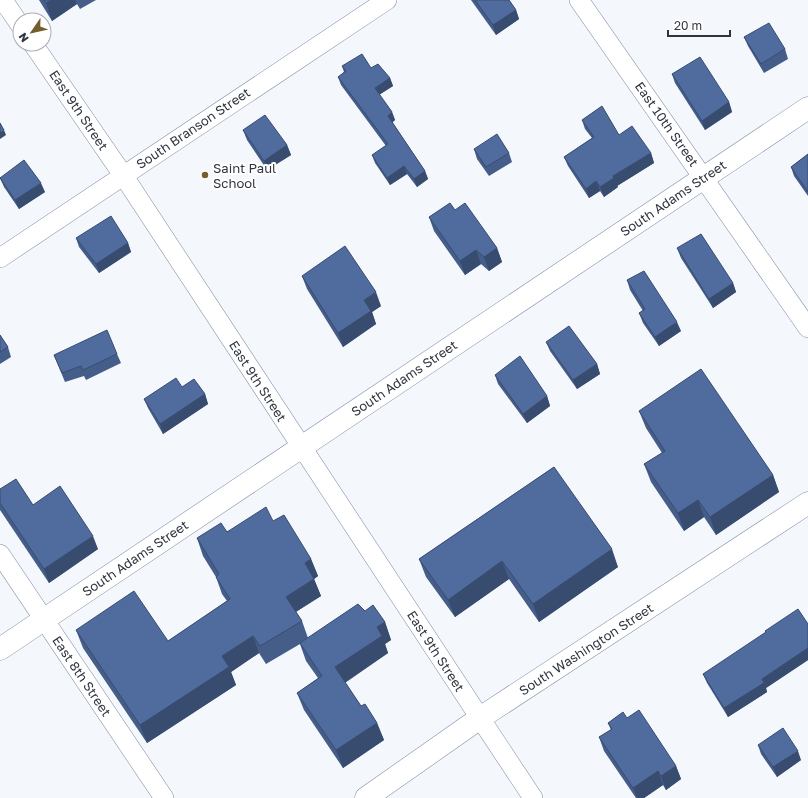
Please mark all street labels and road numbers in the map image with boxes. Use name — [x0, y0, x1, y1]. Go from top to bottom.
street label: East 9th Street — [46, 67, 112, 153]
street label: East 10th Street — [632, 79, 702, 169]
street label: South Branson Street — [133, 84, 253, 172]
street label: South Adams Street — [617, 157, 729, 239]
street label: South Adams Street — [348, 337, 460, 419]
street label: East 9th Street — [226, 338, 290, 424]
street label: South Adams Street — [79, 517, 191, 599]
street label: South Washington Street — [516, 600, 656, 698]
street label: East 9th Street — [404, 608, 468, 694]
street label: East 8th Street — [49, 633, 115, 719]

